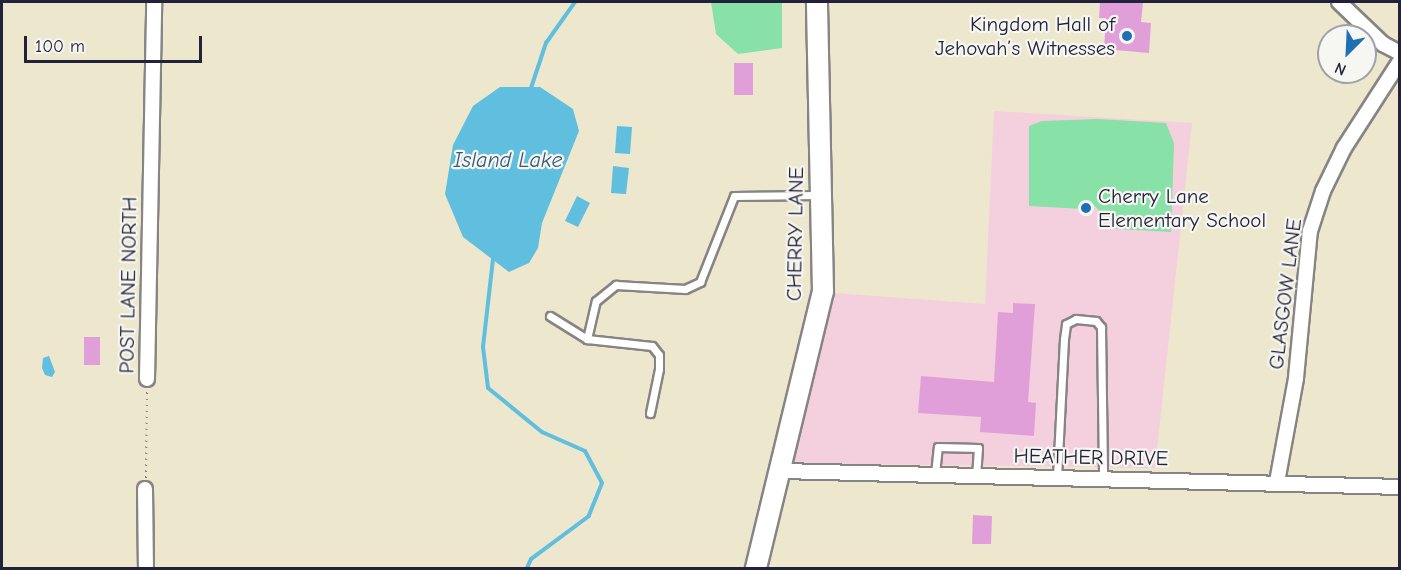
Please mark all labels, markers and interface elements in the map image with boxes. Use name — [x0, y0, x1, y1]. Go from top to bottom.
place label: Kingdom Hall of Jehovah’s Witnesses — [935, 11, 1115, 61]
scale bar — [27, 24, 206, 62]
north arrow — [1317, 24, 1377, 84]
marker: Kingdom Hall of Jehovah’s Witnesses — [1120, 29, 1134, 43]
text: 100 m — [35, 36, 85, 57]
text: N — [1332, 58, 1349, 79]
water label: Island Lake — [454, 148, 562, 174]
street label: CHERRY LANE — [781, 167, 809, 301]
place label: Cherry Lane Elementary School — [1098, 183, 1266, 233]
street label: POST LANE NORTH — [114, 196, 142, 374]
marker: Cherry Lane Elementary School — [1079, 201, 1093, 215]
street label: GLASGOW LANE — [1263, 217, 1307, 371]
street label: HEATHER DRIVE — [1013, 443, 1169, 471]

